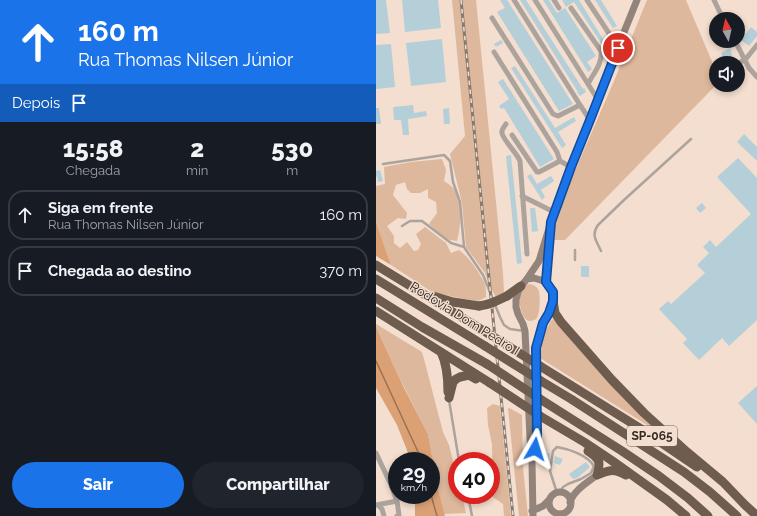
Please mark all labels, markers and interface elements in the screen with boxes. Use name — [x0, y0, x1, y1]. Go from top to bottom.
north arrow — [709, 12, 745, 48]
map controls — [709, 12, 745, 92]
text: 160 m — [78, 15, 159, 48]
icon: ahead — [12, 16, 64, 68]
pin — [601, 31, 635, 65]
icon: arrive — [607, 37, 629, 59]
text: Rua Thomas Nilsen Júnior — [78, 49, 293, 70]
button: sound — [709, 56, 745, 92]
icon: arrive — [68, 92, 90, 114]
text: Depois — [12, 94, 60, 112]
text: 15:58 — [63, 134, 123, 163]
text: 2 — [190, 134, 204, 163]
text: 530 — [271, 134, 313, 163]
text: Chegada — [66, 163, 120, 178]
text: min — [186, 163, 208, 178]
text: m — [286, 163, 298, 178]
text: Siga em frente — [48, 199, 153, 217]
icon: ahead — [14, 204, 36, 226]
text: 160 m — [320, 206, 362, 224]
text: Rua Thomas Nilsen Júnior — [48, 217, 203, 232]
icon: arrive — [14, 260, 36, 282]
text: Chegada ao destino — [48, 262, 191, 280]
text: 370 m — [319, 262, 362, 280]
street label: Rodovia Dom Pedro I — [407, 279, 522, 358]
road number: SP-065 — [627, 426, 677, 446]
position arrow — [514, 428, 556, 470]
speed limit sign: 40 — [448, 452, 500, 504]
text: 29 — [402, 461, 426, 485]
button: Sair — [12, 462, 184, 508]
button: Compartilhar — [192, 462, 364, 508]
text: km/h — [401, 482, 427, 493]

